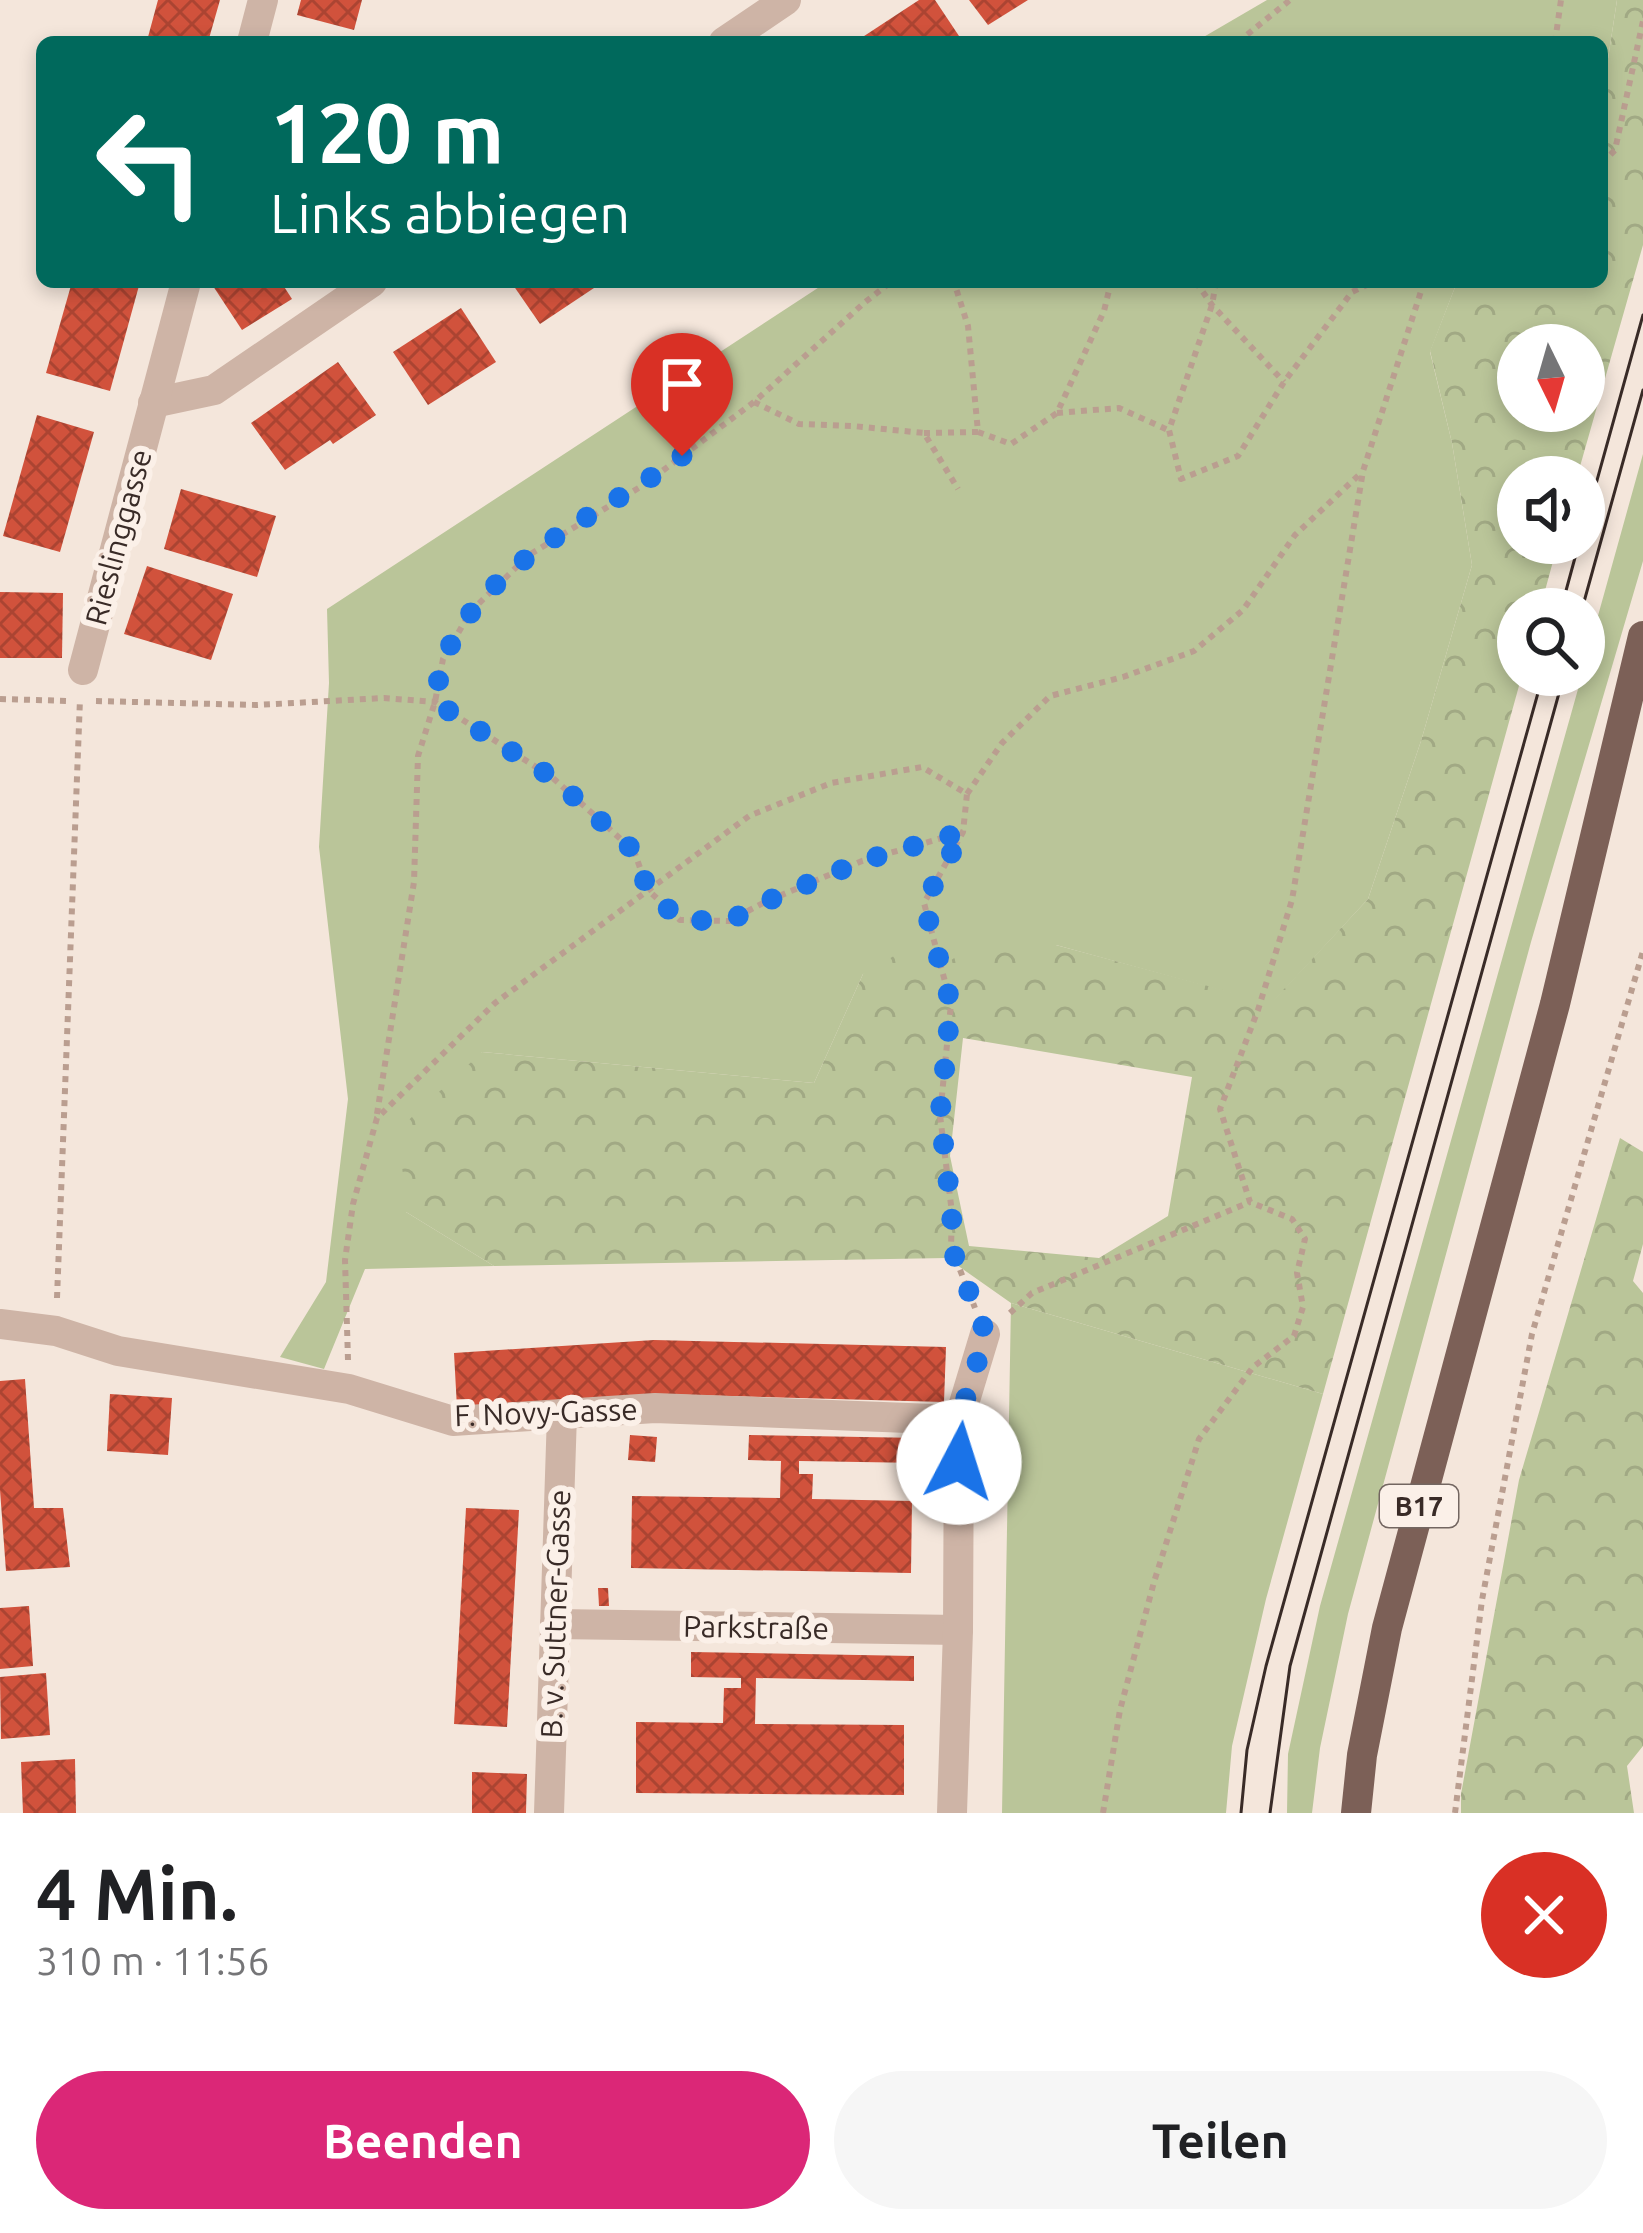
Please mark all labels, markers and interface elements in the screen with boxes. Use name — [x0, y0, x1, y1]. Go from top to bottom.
icon: left — [72, 84, 228, 240]
text: 120 m — [270, 85, 504, 179]
text: Links abbiegen — [270, 183, 630, 243]
north arrow — [1497, 324, 1605, 432]
map controls — [1497, 324, 1605, 696]
pin — [631, 333, 733, 456]
icon: arrive — [649, 351, 715, 417]
street label: Rieslinggasse — [78, 445, 158, 629]
button: sound — [1497, 456, 1605, 564]
button: search — [1497, 588, 1605, 696]
street label: F. Novy-Gasse — [454, 1392, 638, 1432]
position arrow — [896, 1399, 1022, 1525]
road number: B17 — [1380, 1485, 1458, 1527]
street label: B. v. Suttner-Gasse — [534, 1489, 576, 1739]
street label: Parkstraße — [683, 1609, 829, 1645]
button: close — [1481, 1852, 1607, 1978]
text: 4 Min. — [36, 1853, 238, 1934]
text: 310 m · 11:56 — [36, 1939, 270, 1982]
button: Beenden — [36, 2071, 810, 2209]
button: Teilen — [834, 2071, 1607, 2209]

